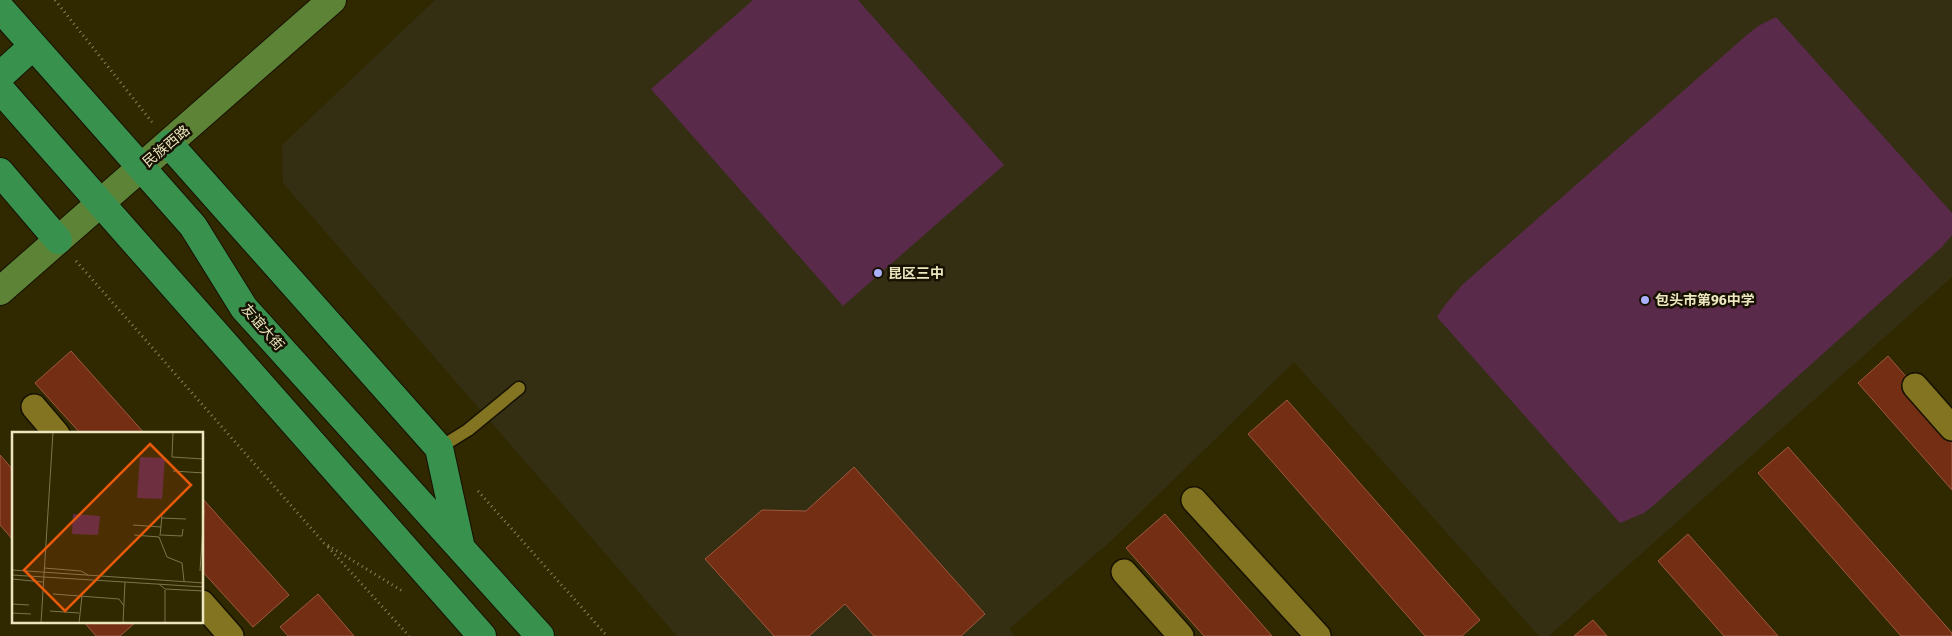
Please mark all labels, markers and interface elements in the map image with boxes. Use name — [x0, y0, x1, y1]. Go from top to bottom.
street label: 民族西路 — [139, 122, 193, 171]
place label: 昆区三中 — [888, 265, 944, 282]
marker: 昆区三中 — [872, 267, 884, 279]
place label: 包头市第96中学 — [1655, 292, 1755, 309]
marker: 包头市第96中学 — [1639, 294, 1651, 306]
street label: 友谊大街 — [238, 301, 287, 354]
inset map — [12, 432, 204, 624]

